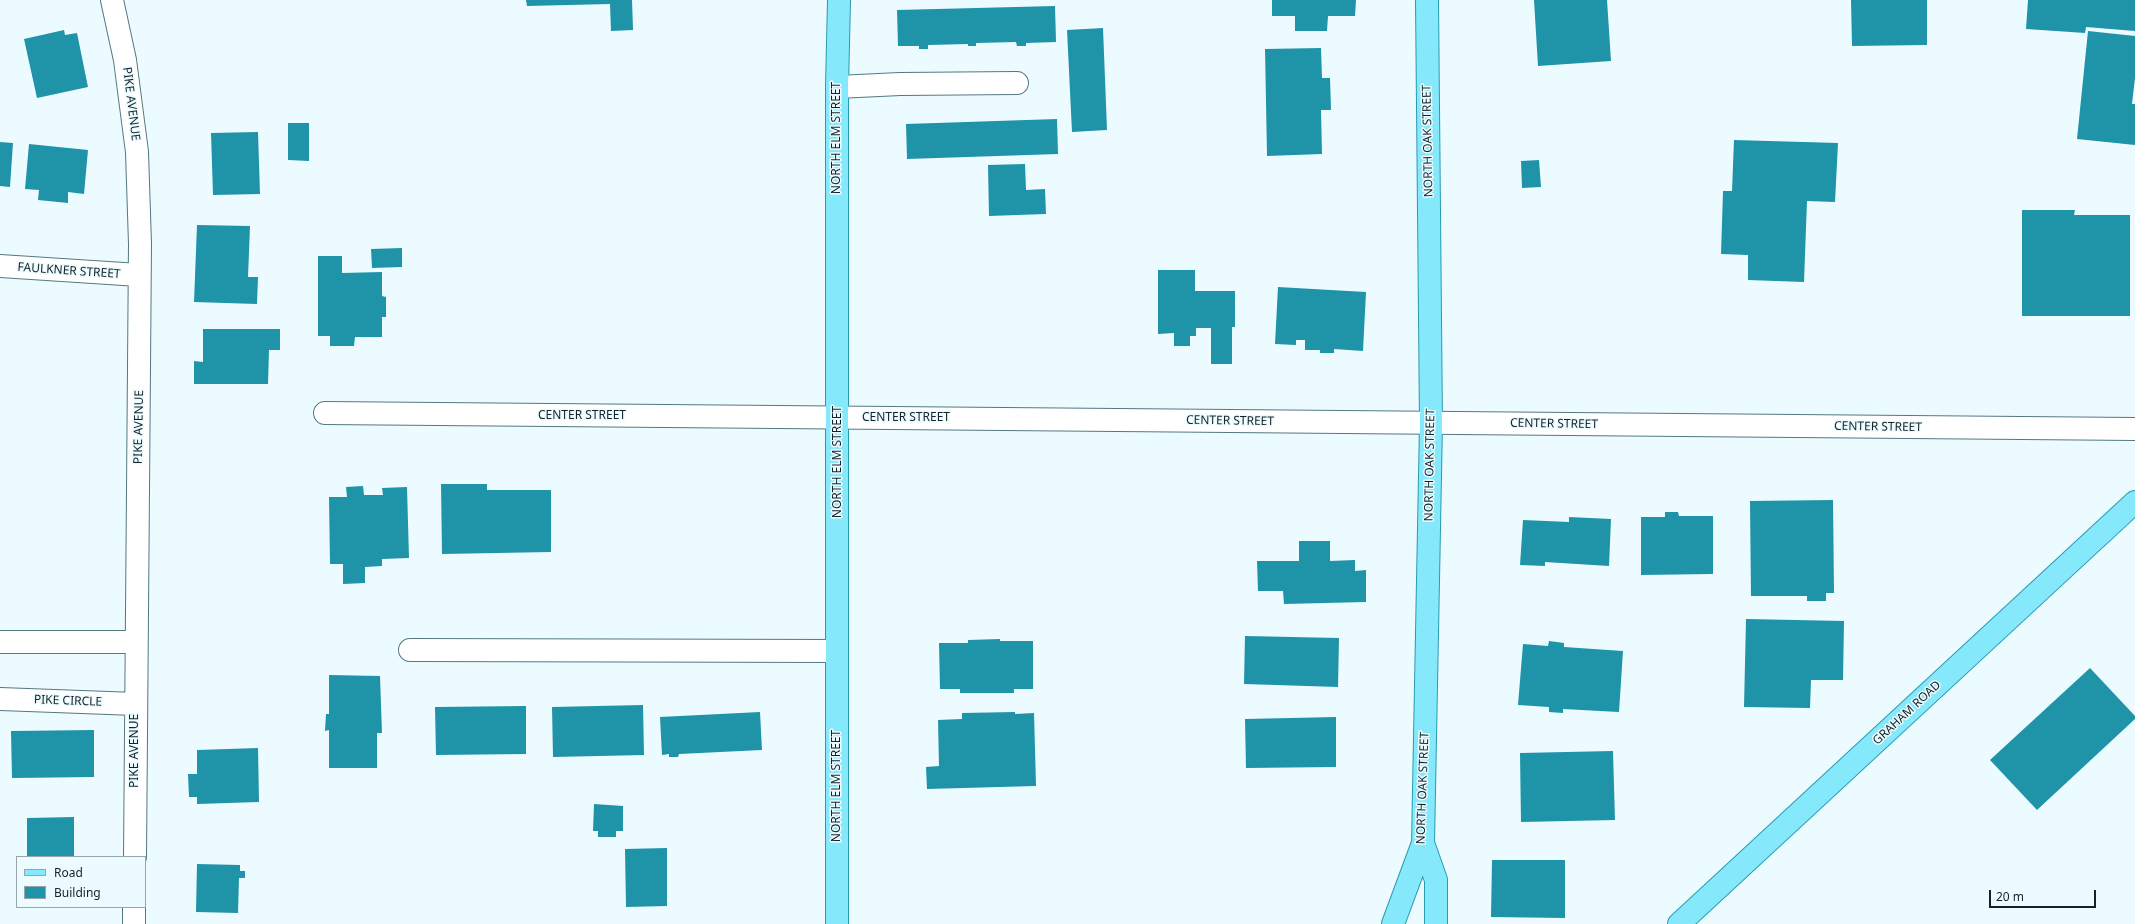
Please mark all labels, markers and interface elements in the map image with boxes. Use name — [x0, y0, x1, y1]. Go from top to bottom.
street label: PIKE AVENUE — [119, 66, 143, 142]
street label: NORTH ELM STREET — [830, 82, 844, 194]
street label: NORTH OAK STREET — [1420, 85, 1436, 197]
street label: FAULKNER STREET — [17, 260, 121, 282]
street label: PIKE AVENUE — [131, 390, 147, 464]
street label: NORTH ELM STREET — [831, 406, 845, 518]
street label: CENTER STREET — [538, 409, 626, 423]
street label: NORTH OAK STREET — [1422, 409, 1438, 521]
street label: CENTER STREET — [862, 411, 950, 425]
street label: CENTER STREET — [1186, 413, 1274, 429]
street label: CENTER STREET — [1510, 416, 1598, 432]
street label: CENTER STREET — [1834, 419, 1922, 435]
street label: GRAHAM ROAD — [1870, 678, 1944, 748]
street label: PIKE CIRCLE — [34, 693, 102, 709]
street label: PIKE AVENUE — [128, 714, 142, 788]
street label: NORTH ELM STREET — [830, 730, 844, 842]
street label: NORTH OAK STREET — [1414, 731, 1432, 845]
legend — [16, 856, 146, 908]
text: Road — [54, 864, 83, 881]
scale bar — [1991, 882, 2098, 908]
text: Building — [54, 884, 101, 901]
text: 20 m — [1996, 888, 2024, 905]

